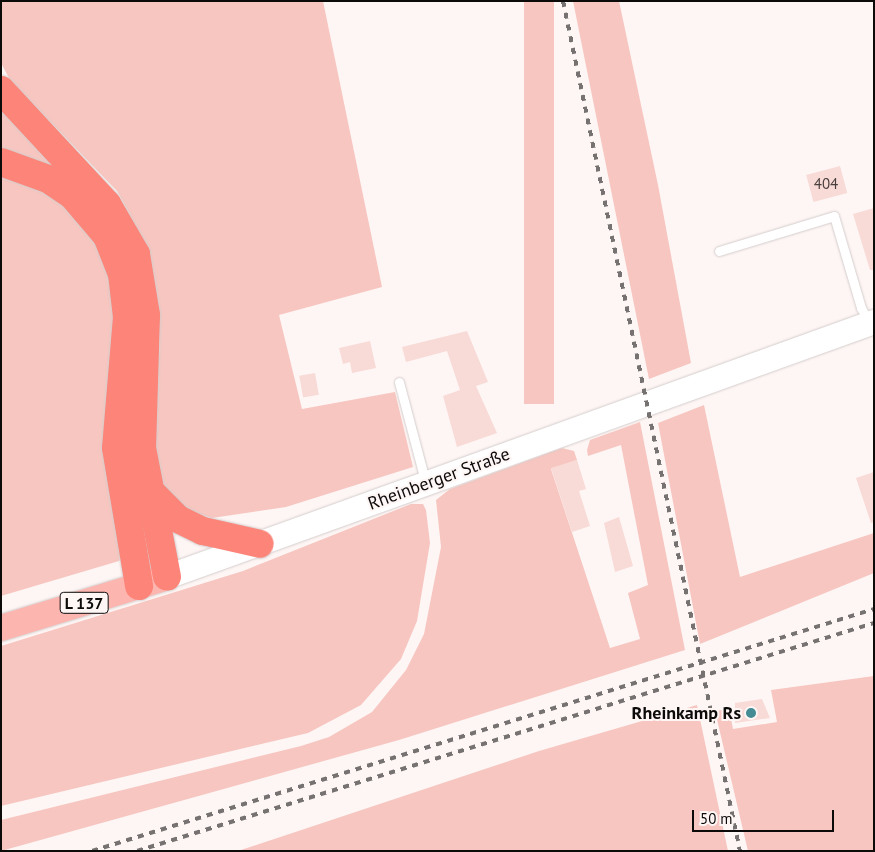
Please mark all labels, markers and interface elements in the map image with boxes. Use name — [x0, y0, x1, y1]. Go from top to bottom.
house number: 404 — [814, 175, 838, 193]
street label: Rheinberger Straße — [365, 443, 513, 515]
road number: L 137 — [59, 590, 109, 616]
place label: Rheinkamp Rs — [632, 702, 741, 724]
marker: Rheinkamp Rs — [745, 707, 757, 719]
scale bar — [695, 800, 838, 832]
text: 50 m — [700, 809, 733, 828]

